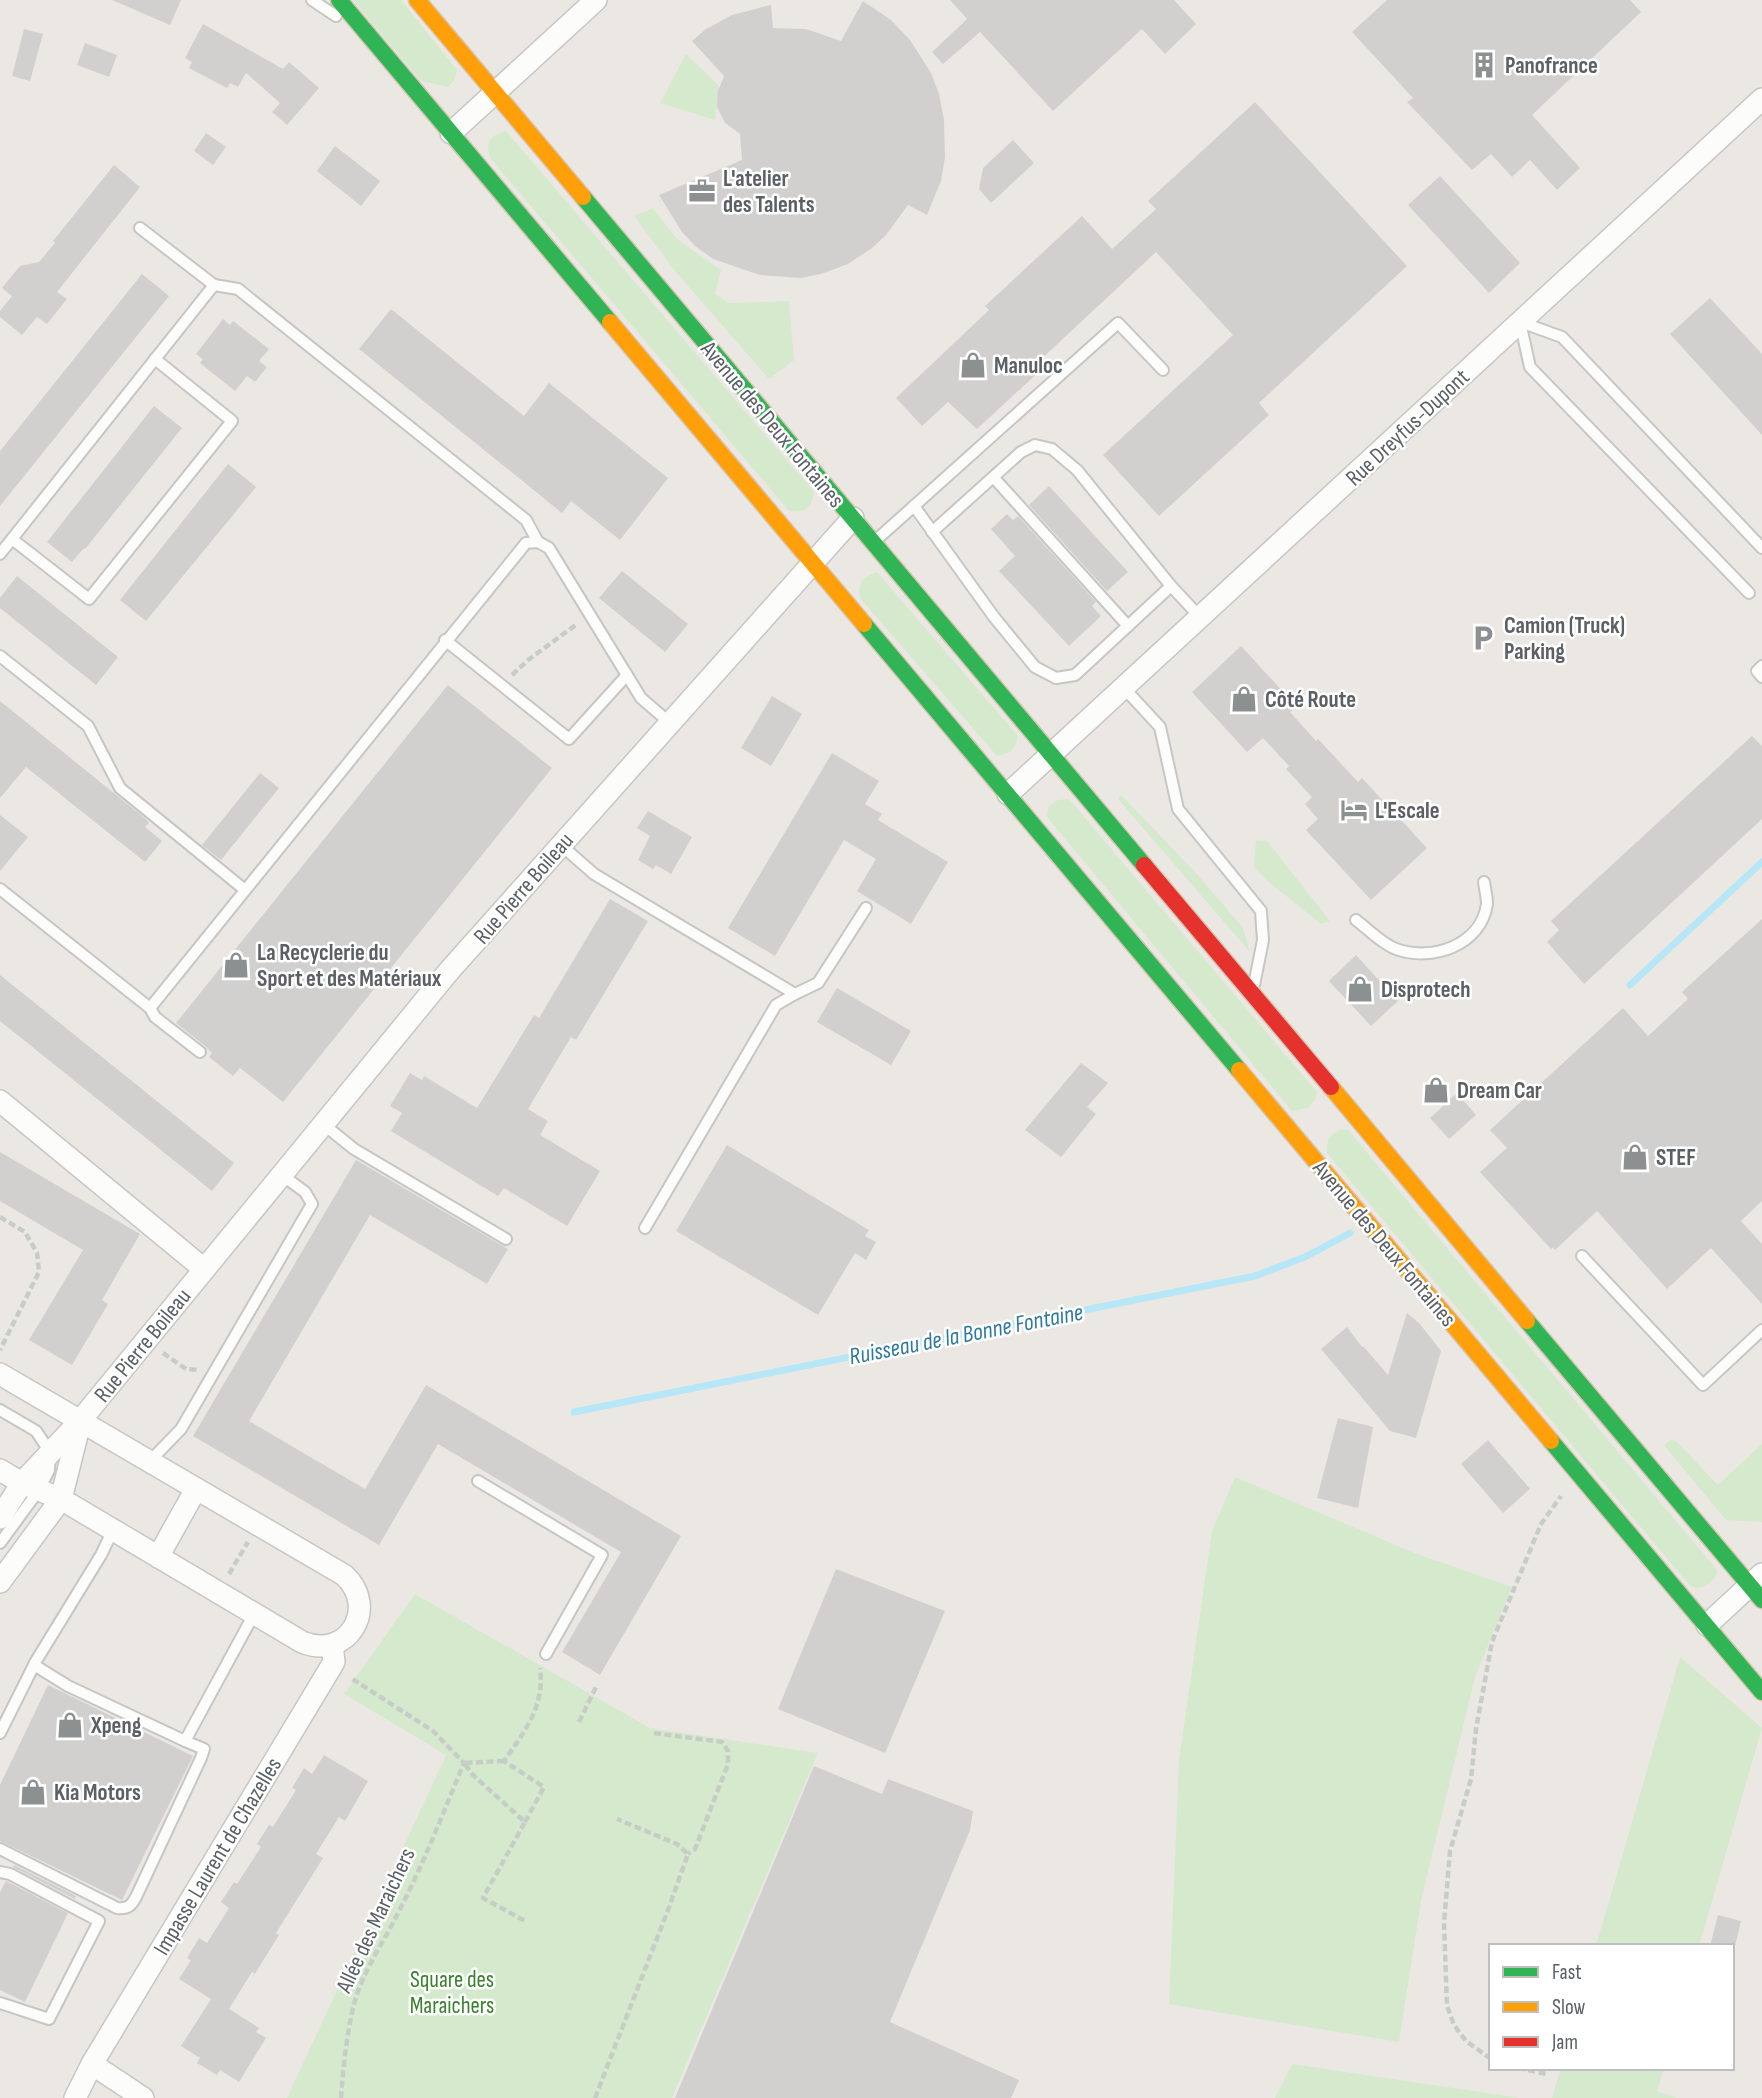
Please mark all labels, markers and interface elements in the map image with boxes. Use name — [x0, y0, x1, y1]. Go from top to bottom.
building icon: Panofrance — [1469, 50, 1499, 80]
place label: Panofrance — [1505, 52, 1598, 80]
place label: L'atelier des Talents — [723, 165, 815, 219]
office icon: L'atelier des Talents — [687, 176, 717, 206]
street label: Avenue des Deux Fontaines — [694, 335, 850, 513]
shop icon: Manuloc — [958, 350, 988, 380]
place label: Manuloc — [994, 352, 1063, 380]
street label: Rue Dreyfus-Dupont — [1340, 363, 1475, 492]
place label: Camion (Truck) Parking — [1504, 612, 1625, 666]
parking icon: Camion (Truck) Parking — [1468, 623, 1498, 653]
shop icon: Côté Route — [1229, 684, 1259, 714]
place label: Côté Route — [1265, 686, 1356, 714]
hotel icon: L'Escale — [1339, 795, 1369, 825]
place label: L'Escale — [1375, 797, 1440, 825]
street label: Rue Pierre Boileau — [468, 827, 580, 950]
place label: La Recyclerie du Sport et des Matériaux — [257, 939, 442, 993]
shop icon: La Recyclerie du Sport et des Matériaux — [221, 950, 251, 980]
shop icon: Disprotech — [1345, 974, 1375, 1004]
place label: Disprotech — [1381, 976, 1471, 1004]
shop icon: Dream Car — [1421, 1075, 1451, 1105]
place label: Dream Car — [1457, 1077, 1542, 1105]
shop icon: STEF — [1620, 1142, 1650, 1172]
place label: STEF — [1656, 1144, 1696, 1172]
street label: Avenue des Deux Fontaines — [1306, 1154, 1462, 1332]
street label: Rue Pierre Boileau — [88, 1283, 197, 1408]
water label: Ruisseau de la Bonne Fontaine — [847, 1298, 1086, 1371]
shop icon: Xpeng — [55, 1710, 85, 1740]
place label: Xpeng — [90, 1712, 142, 1740]
street label: Impasse Laurent de Chazelles — [148, 1753, 288, 1960]
shop icon: Kia Motors — [18, 1777, 48, 1807]
place label: Kia Motors — [54, 1779, 141, 1807]
street label: Allée des Maraichers — [330, 1844, 422, 1998]
legend — [1489, 1944, 1734, 2070]
text: Fast — [1552, 1960, 1582, 1985]
park label: Square des Maraichers — [410, 1966, 494, 2020]
text: Slow — [1552, 1995, 1586, 2020]
text: Jam — [1551, 2030, 1578, 2055]

